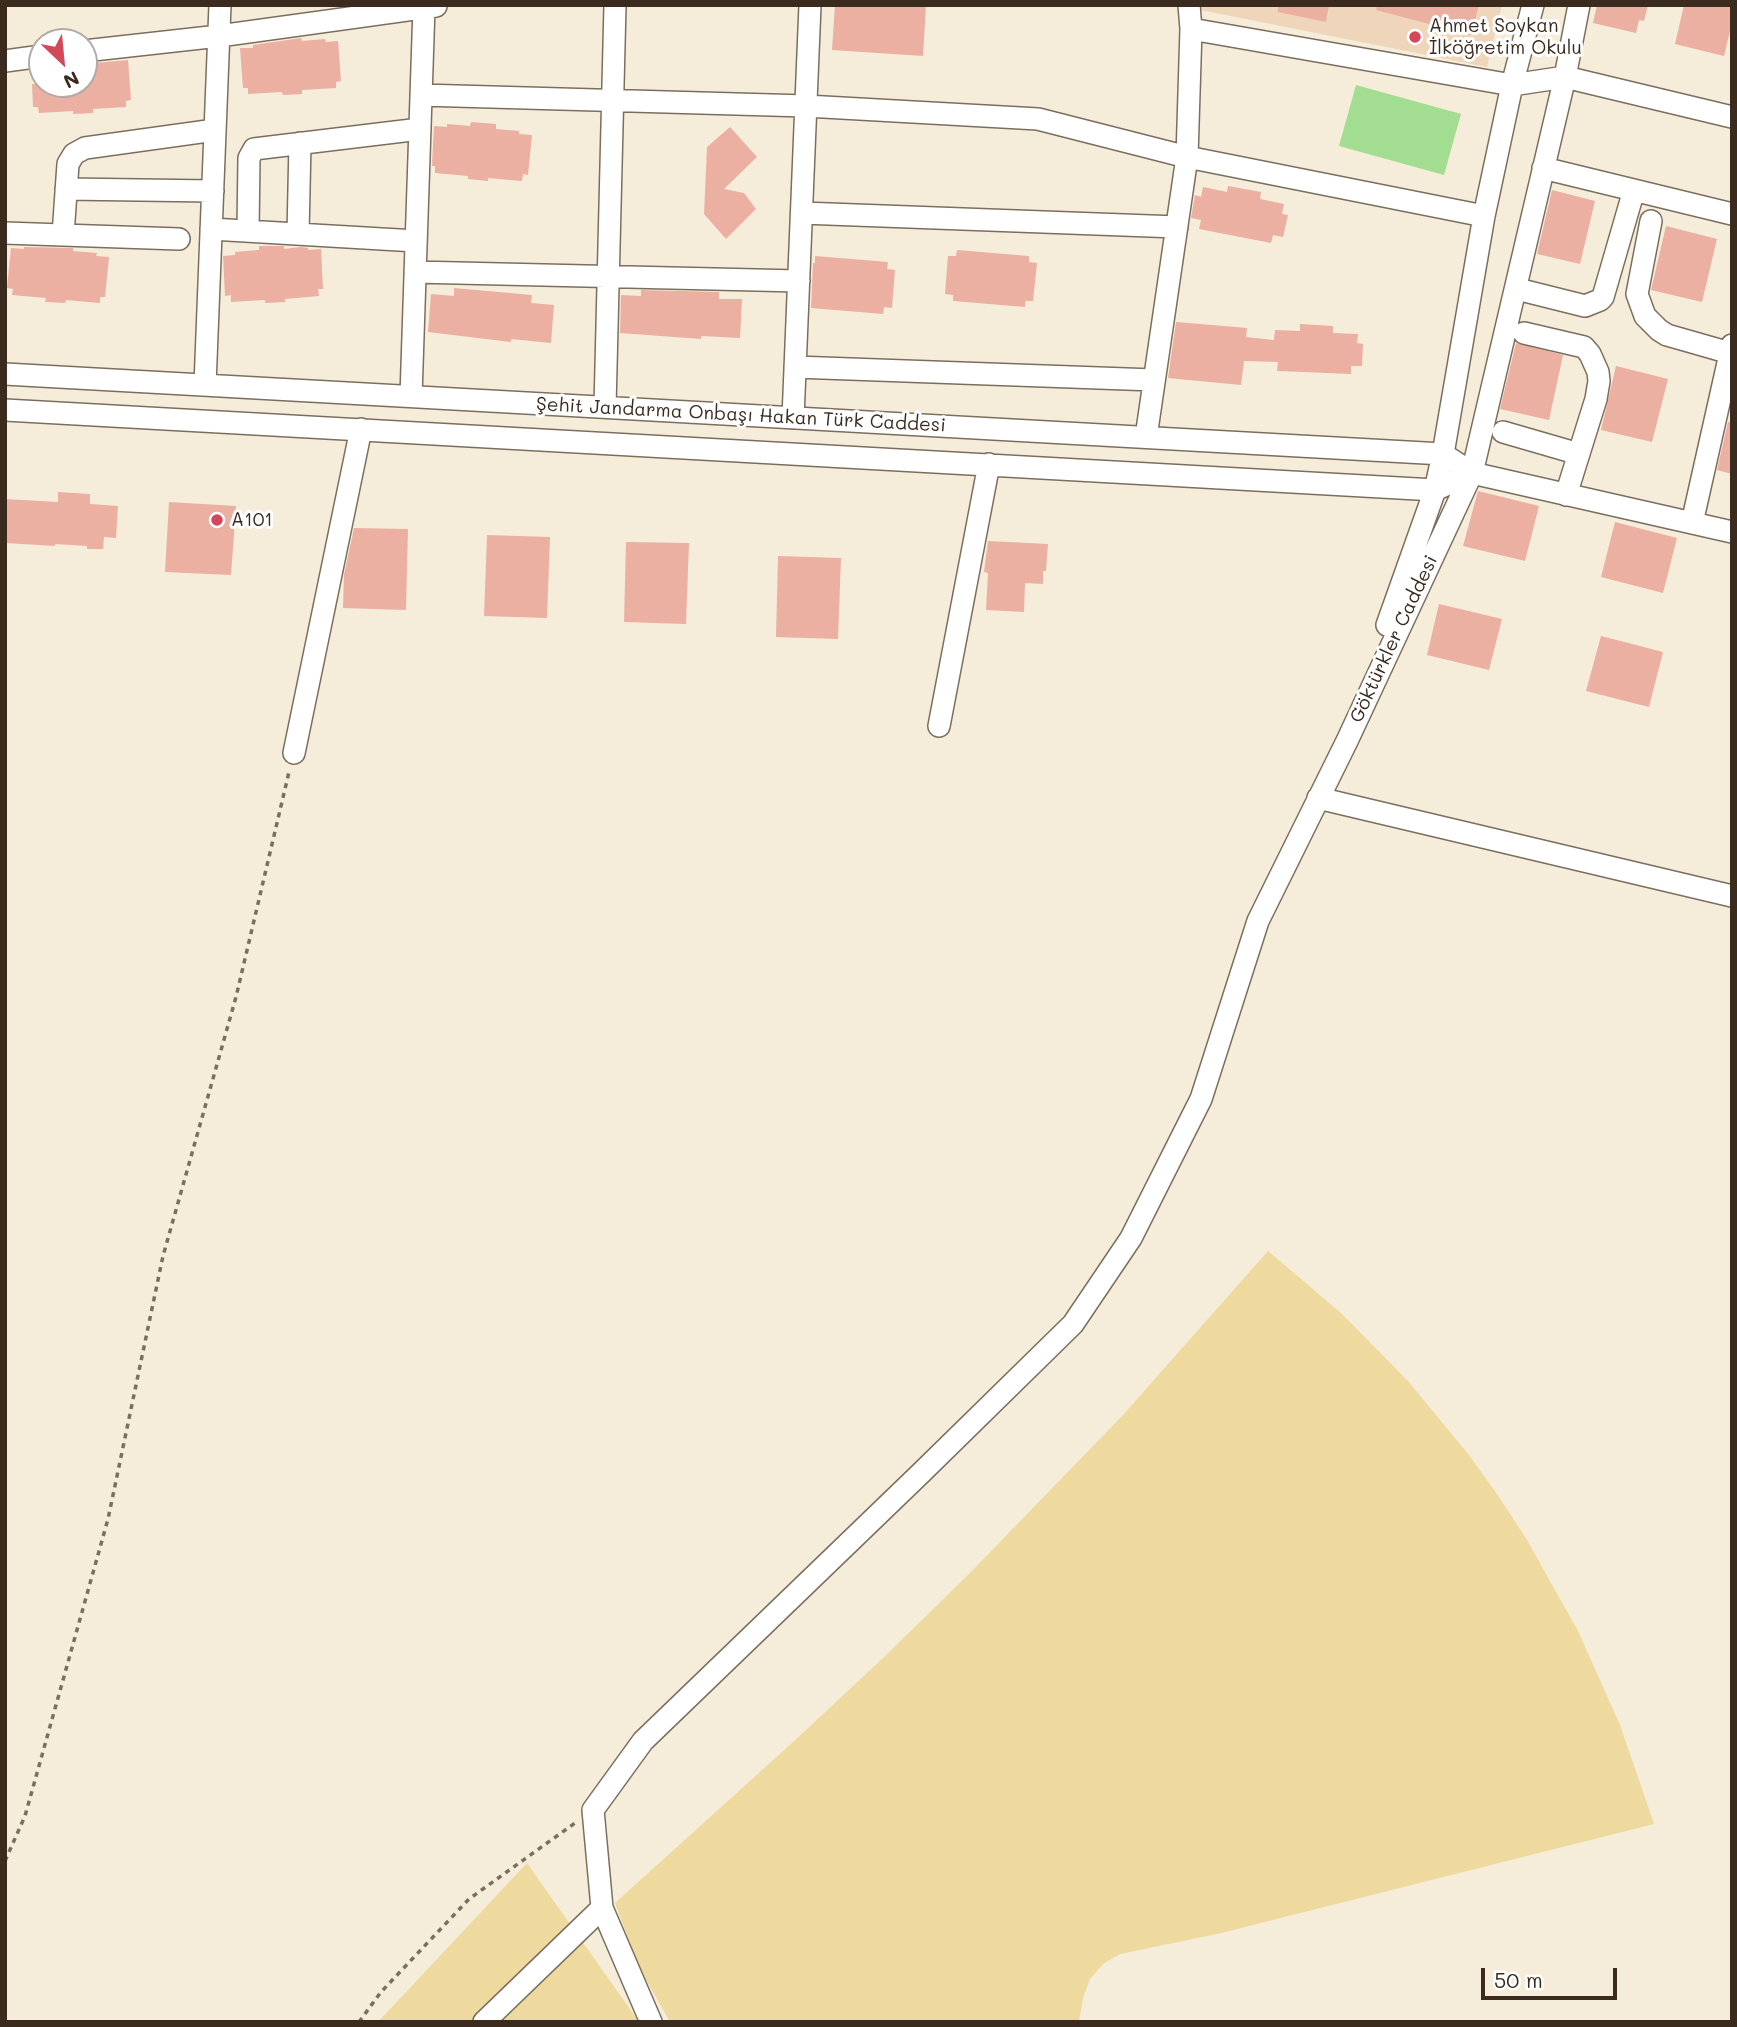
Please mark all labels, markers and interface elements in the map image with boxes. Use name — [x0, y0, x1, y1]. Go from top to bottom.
place label: Ahmet Soykan İlköğretim Okulu — [1429, 15, 1582, 59]
north arrow — [28, 28, 98, 98]
marker: Ahmet Soykan İlköğretim Okulu — [1407, 29, 1423, 45]
text: N — [60, 66, 84, 95]
street label: Şehit Jandarma Onbaşı Hakan Türk Caddesi — [535, 393, 947, 437]
place label: A101 — [231, 509, 273, 531]
marker: A101 — [209, 512, 225, 528]
street label: Göktürkler Caddesi — [1345, 552, 1443, 726]
scale bar — [1485, 1954, 1622, 1998]
text: 50 m — [1494, 1966, 1543, 1993]

